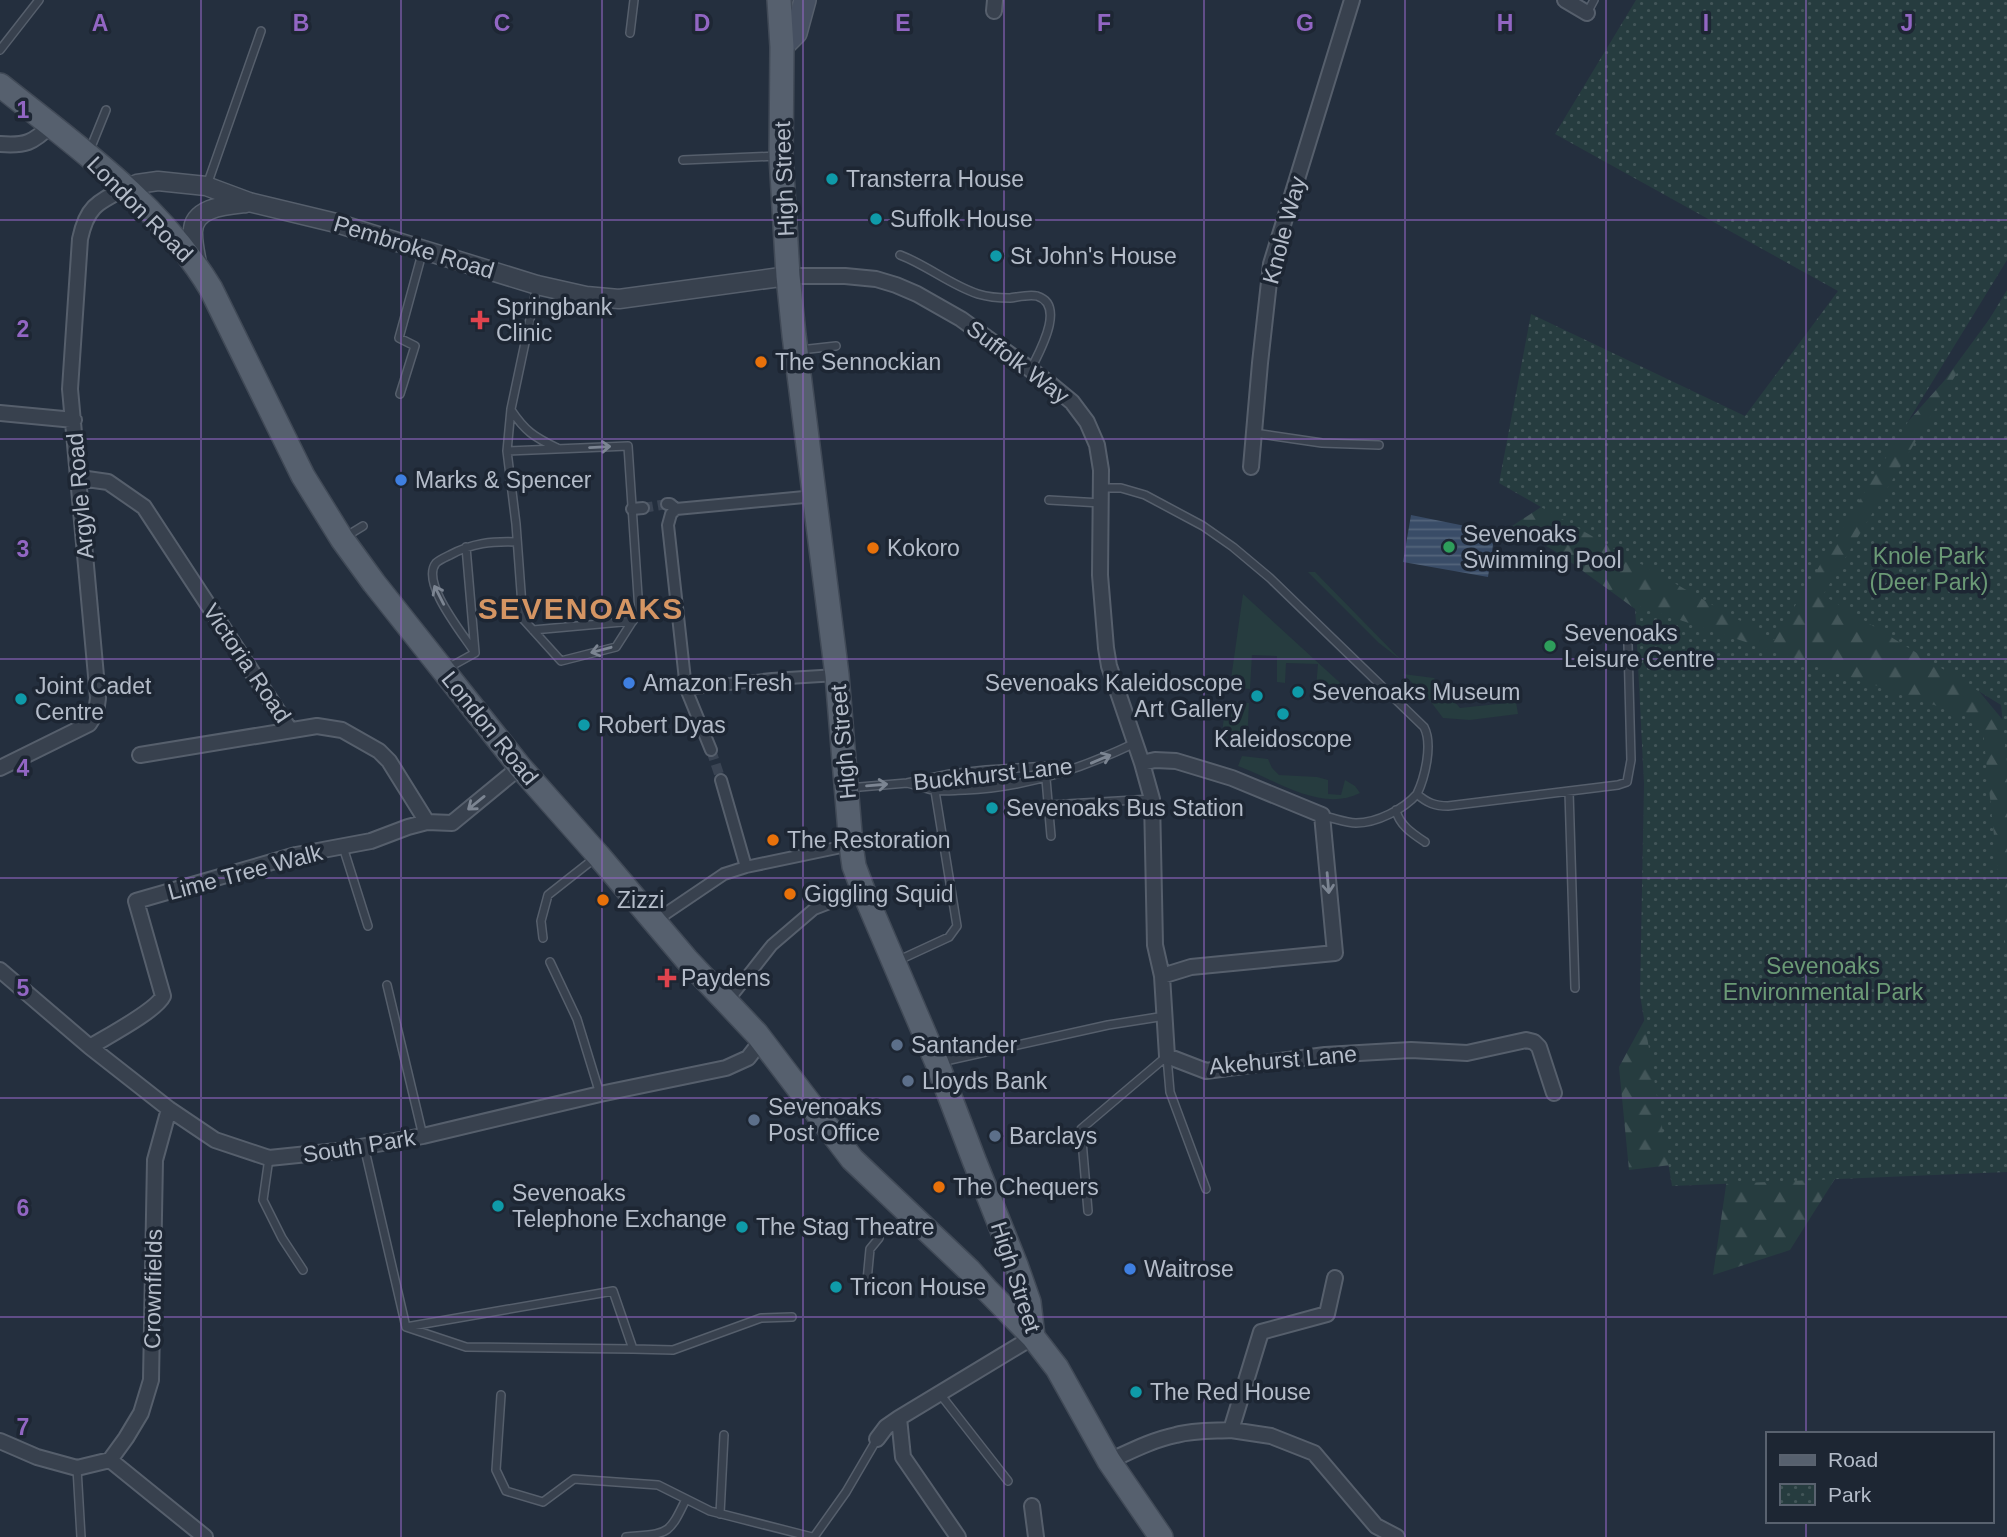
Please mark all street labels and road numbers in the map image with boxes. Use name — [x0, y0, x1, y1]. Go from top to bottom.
street label: High Street — [769, 120, 799, 237]
street label: London Road — [82, 151, 198, 267]
street label: Knole Way — [1257, 173, 1311, 287]
street label: Pembroke Road — [331, 210, 497, 284]
street label: Suffolk Way — [962, 315, 1075, 409]
street label: Argyle Road — [62, 432, 98, 560]
street label: Victoria Road — [198, 599, 296, 727]
street label: London Road — [436, 666, 544, 790]
street label: High Street — [825, 683, 861, 800]
street label: Buckhurst Lane — [912, 753, 1074, 795]
street label: Lime Tree Walk — [165, 839, 326, 905]
street label: Akehurst Lane — [1208, 1041, 1358, 1079]
street label: South Park — [301, 1124, 418, 1168]
street label: High Street — [986, 1218, 1046, 1336]
street label: Crownfields — [139, 1229, 167, 1349]

